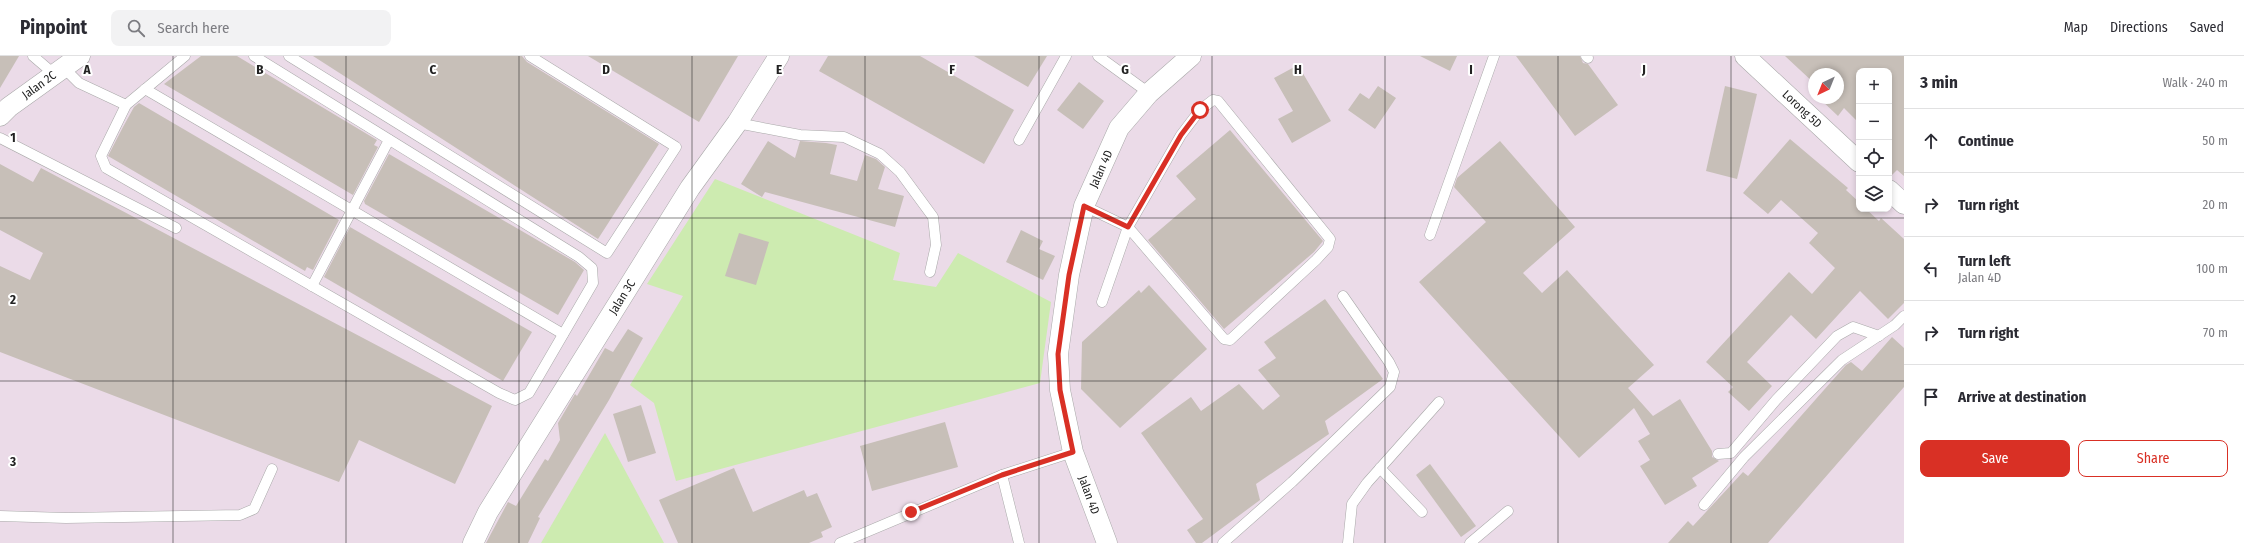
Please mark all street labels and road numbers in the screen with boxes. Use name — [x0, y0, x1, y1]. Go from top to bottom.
street label: Jalan 2C — [19, 68, 59, 102]
street label: Lorong 5D — [1779, 87, 1825, 131]
street label: Jalan 4D — [1086, 148, 1116, 190]
street label: Jalan 3C — [606, 277, 638, 317]
street label: Jalan 4D — [1076, 474, 1102, 516]

